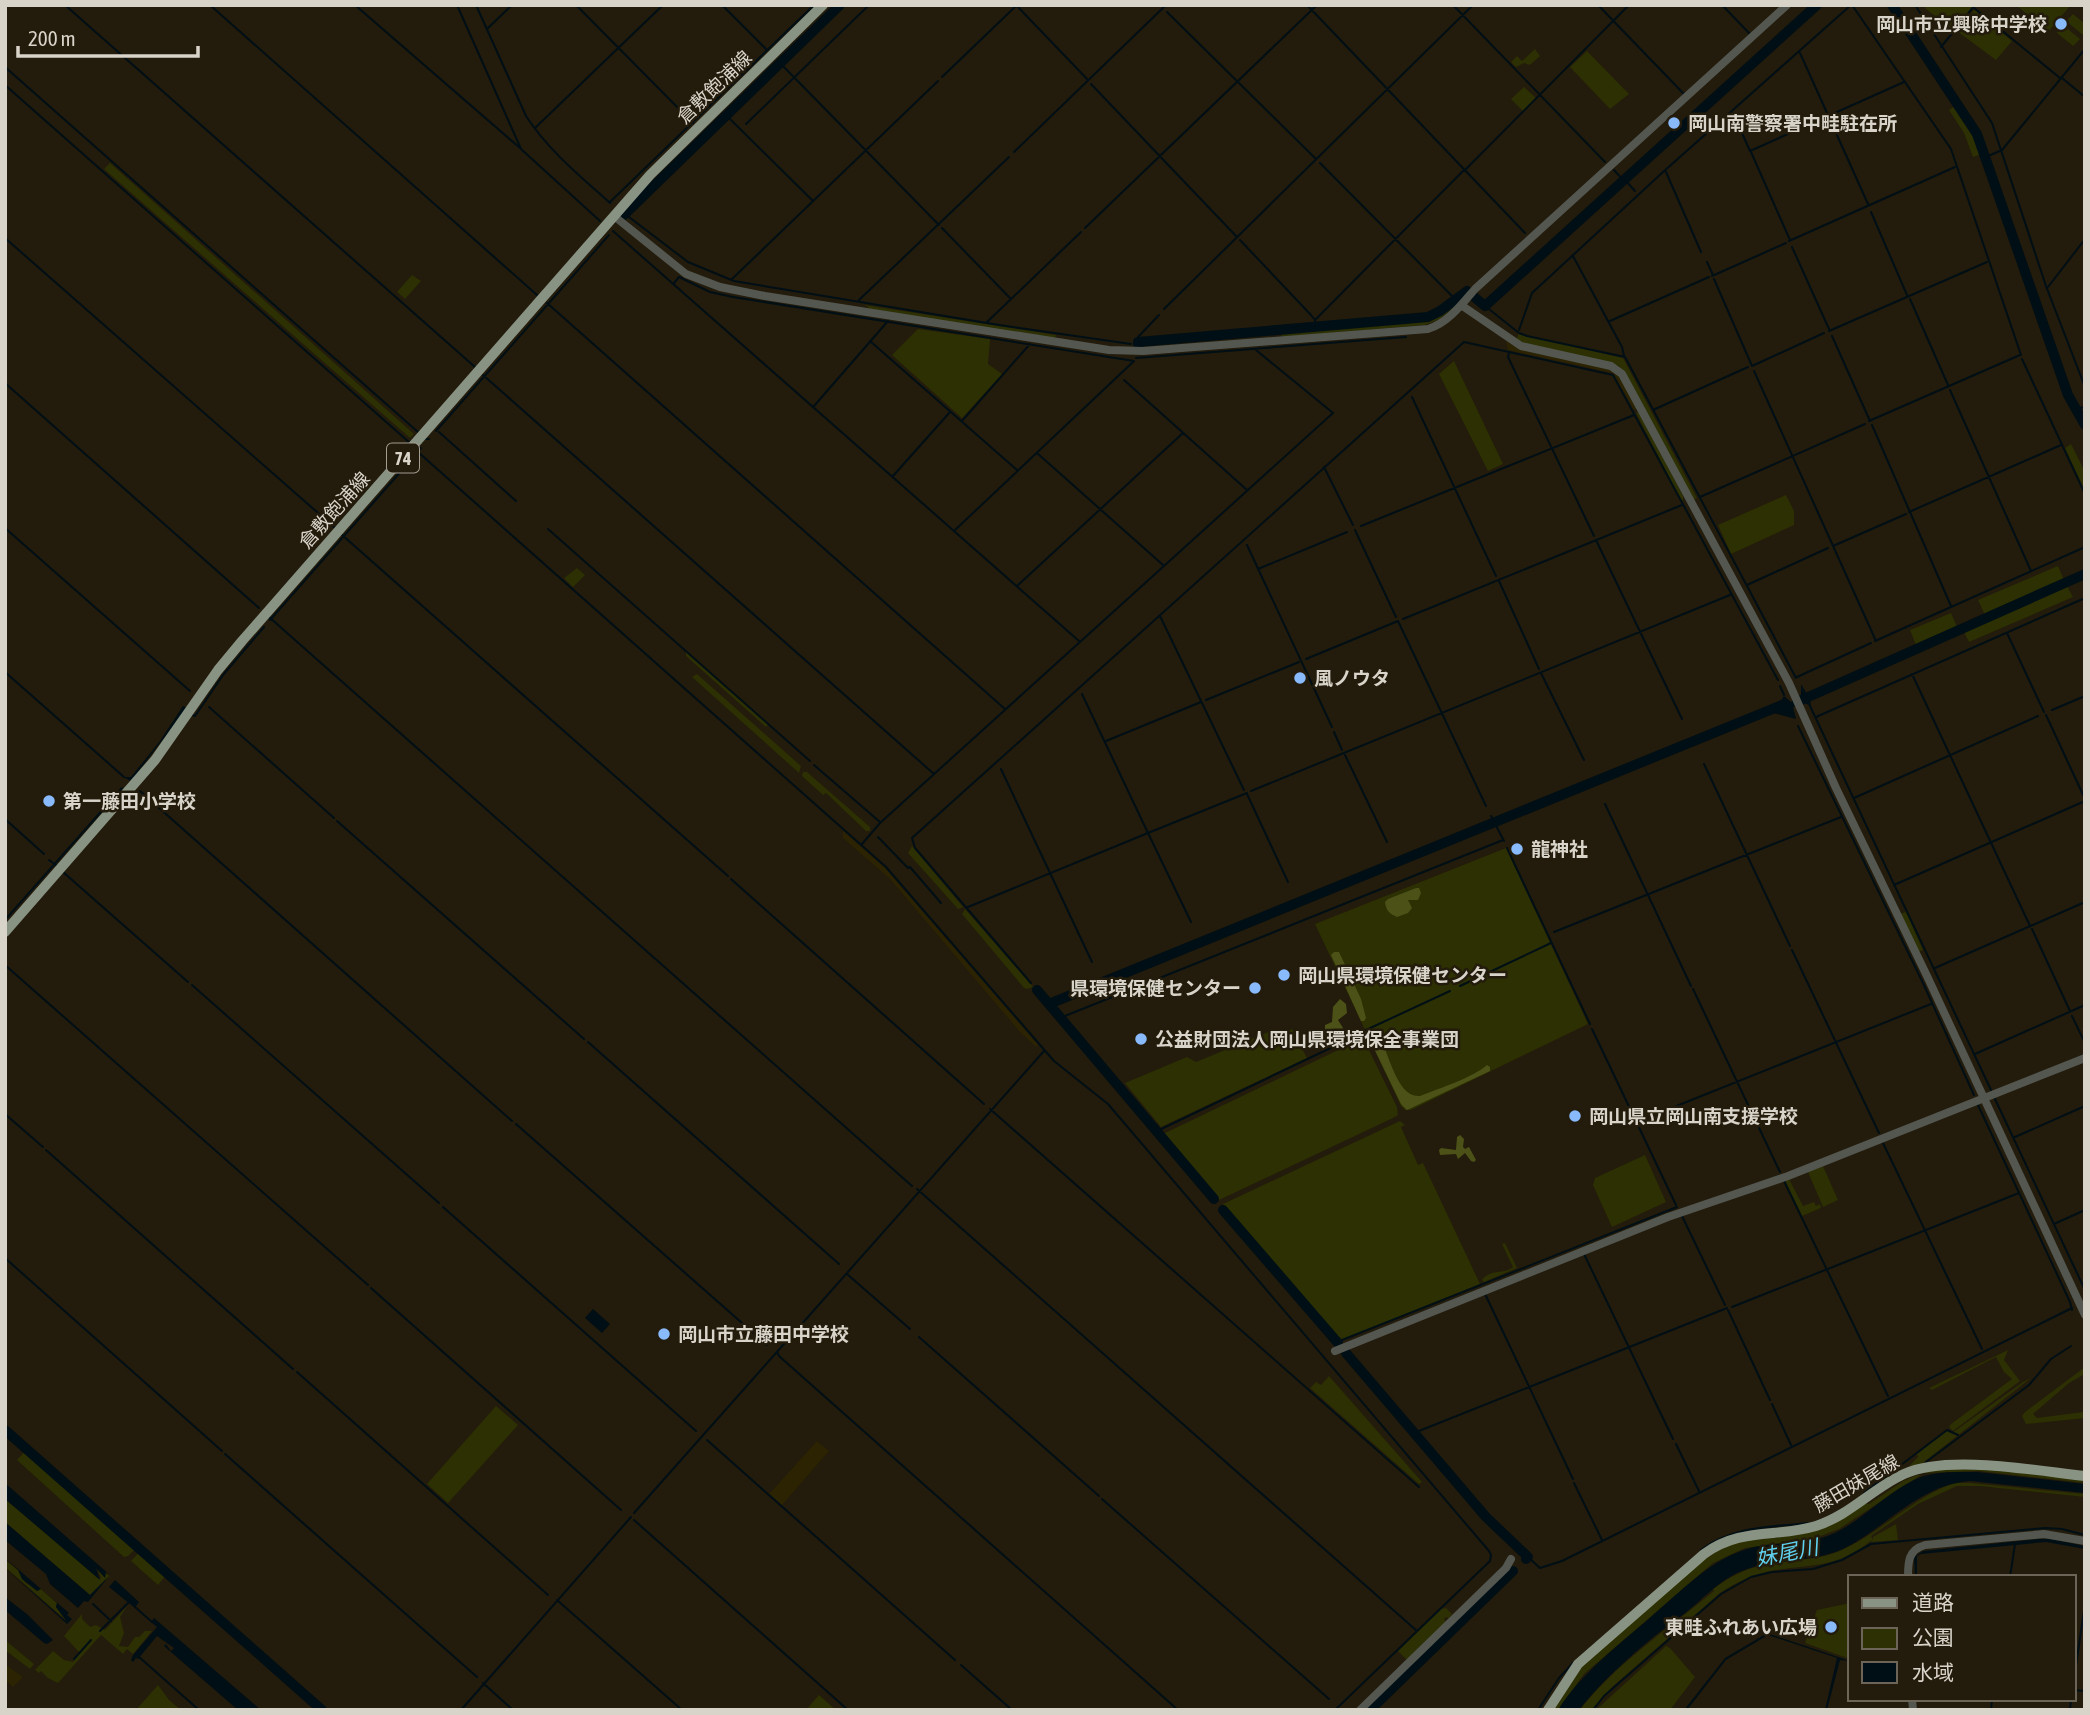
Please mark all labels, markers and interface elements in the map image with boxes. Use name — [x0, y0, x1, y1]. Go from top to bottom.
place label: 岡山市立興除中学校 — [1876, 13, 2047, 35]
scale bar — [18, 14, 198, 58]
marker: 岡山市立興除中学校 — [2053, 16, 2069, 32]
text: 200 m — [28, 26, 76, 50]
street label: 倉敷飽浦線 — [672, 46, 756, 128]
place label: 岡山南警察署中畦駐在所 — [1688, 112, 1897, 134]
marker: 岡山南警察署中畦駐在所 — [1666, 115, 1682, 131]
road number: 74 — [387, 444, 419, 472]
street label: 倉敷飽浦線 — [294, 467, 374, 553]
place label: 風ノウタ — [1314, 667, 1390, 689]
marker: 風ノウタ — [1292, 670, 1308, 686]
place label: 第一藤田小学校 — [63, 790, 196, 812]
marker: 第一藤田小学校 — [41, 793, 57, 809]
place label: 龍神社 — [1531, 838, 1588, 860]
marker: 龍神社 — [1509, 841, 1525, 857]
place label: 岡山県環境保健センター — [1298, 964, 1507, 986]
marker: 岡山県環境保健センター — [1276, 967, 1292, 983]
place label: 県環境保健センター — [1070, 977, 1241, 999]
marker: 県環境保健センター — [1247, 980, 1263, 996]
place label: 公益財団法人岡山県環境保全事業団 — [1155, 1028, 1459, 1050]
marker: 公益財団法人岡山県環境保全事業団 — [1133, 1031, 1149, 1047]
place label: 岡山県立岡山南支援学校 — [1589, 1105, 1798, 1127]
marker: 岡山県立岡山南支援学校 — [1567, 1108, 1583, 1124]
place label: 岡山市立藤田中学校 — [678, 1323, 849, 1345]
marker: 岡山市立藤田中学校 — [656, 1326, 672, 1342]
street label: 藤田妹尾線 — [1809, 1450, 1903, 1516]
water label: 妹尾川 — [1754, 1534, 1822, 1570]
legend — [1848, 1575, 2076, 1701]
text: 道路 — [1912, 1590, 1954, 1614]
place label: 東畦ふれあい広場 — [1665, 1616, 1817, 1638]
marker: 東畦ふれあい広場 — [1823, 1619, 1839, 1635]
text: 公園 — [1912, 1625, 1954, 1649]
text: 水域 — [1912, 1660, 1954, 1684]

